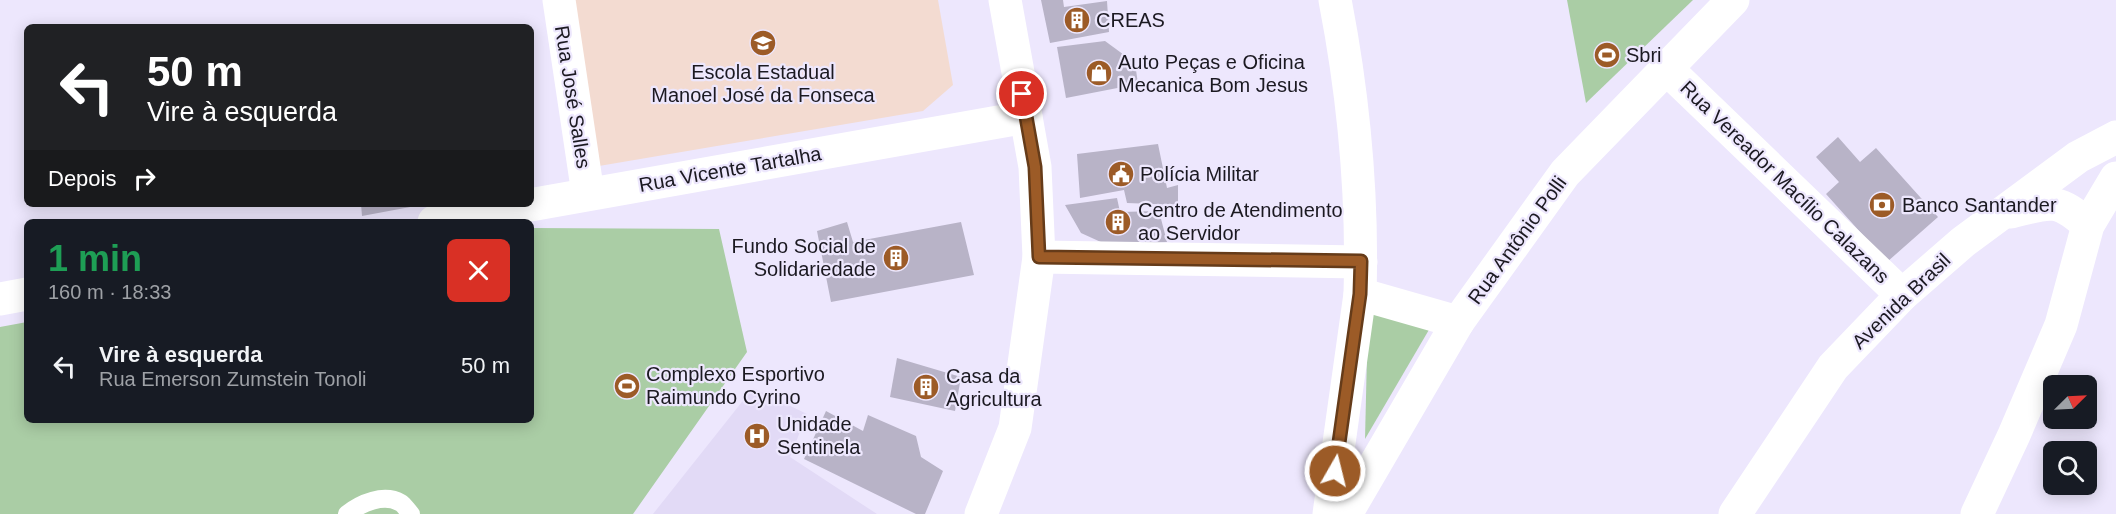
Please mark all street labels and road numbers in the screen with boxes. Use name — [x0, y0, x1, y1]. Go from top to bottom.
street label: Rua José Salles — [551, 24, 595, 170]
street label: Rua Vereador Macílio Calazans — [1676, 76, 1894, 288]
street label: Rua Vicente Tartalha — [637, 142, 824, 196]
street label: Rua Antônio Polli — [1463, 172, 1571, 308]
street label: Avenida Brasil — [1848, 249, 1954, 353]

